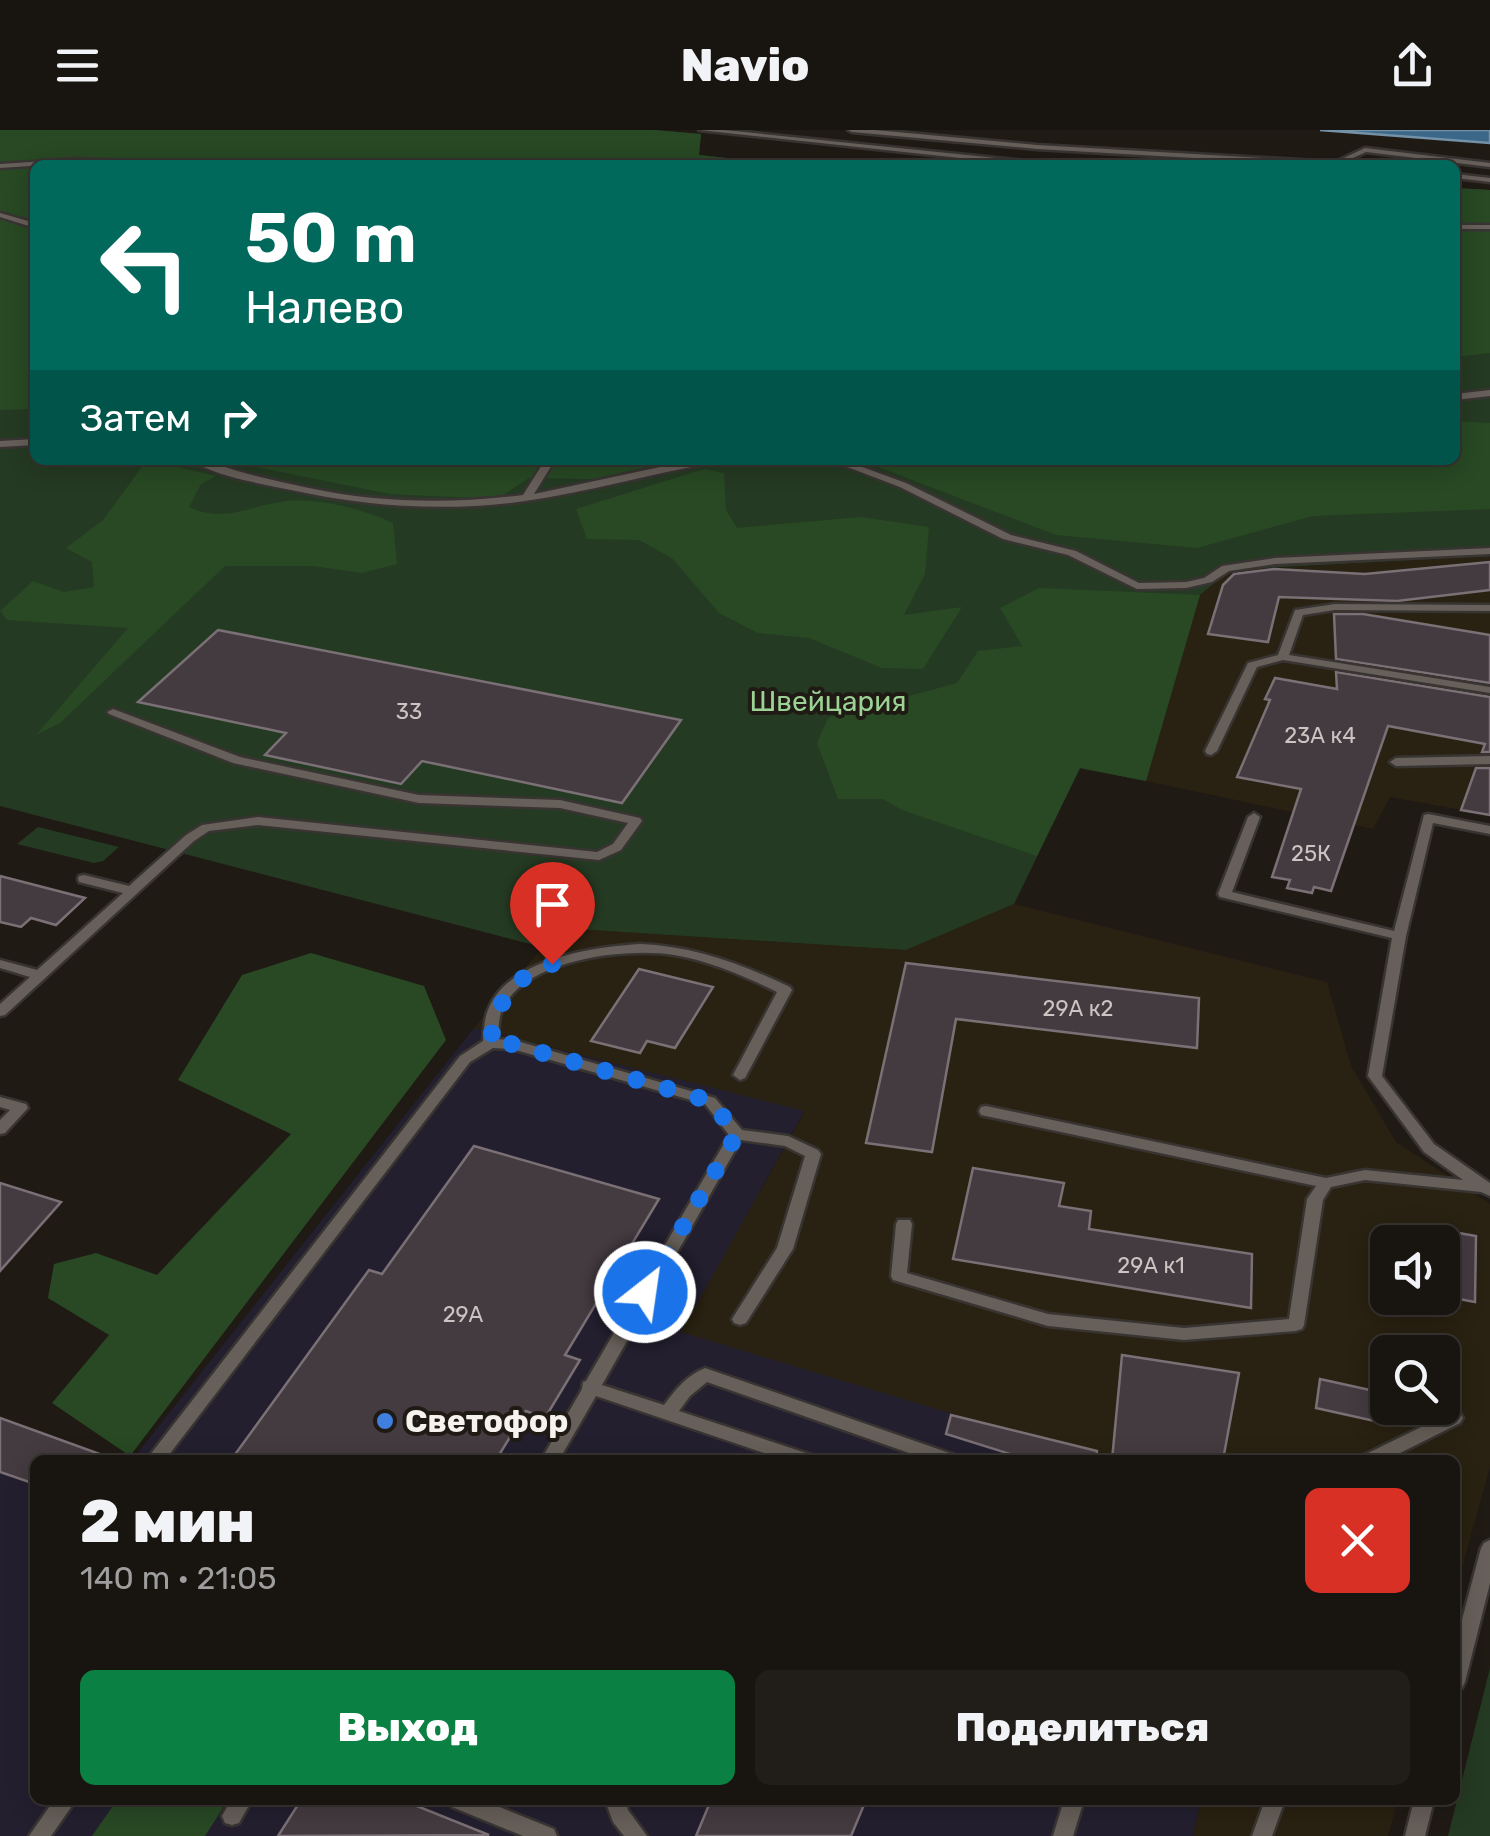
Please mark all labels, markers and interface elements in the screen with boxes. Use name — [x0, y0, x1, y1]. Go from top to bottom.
icon: menu — [50, 38, 105, 93]
icon: share — [1385, 38, 1440, 93]
text: Navio — [681, 39, 809, 92]
text: 50 m — [245, 197, 417, 280]
icon: left — [80, 200, 210, 330]
text: Налево — [245, 281, 404, 334]
icon: right — [211, 390, 266, 445]
text: Затем — [80, 395, 191, 441]
park label: Швейцария — [749, 685, 907, 718]
house number: 33 — [396, 698, 422, 725]
house number: 23А к4 — [1284, 722, 1356, 749]
house number: 25К — [1291, 840, 1331, 867]
pin — [510, 862, 595, 965]
icon: arrive — [525, 877, 580, 932]
house number: 29А к2 — [1043, 995, 1113, 1022]
map controls — [1370, 1225, 1460, 1425]
button: sound — [1370, 1225, 1460, 1315]
position arrow — [593, 1240, 697, 1344]
house number: 29А к1 — [1117, 1252, 1185, 1279]
house number: 29А — [443, 1301, 484, 1328]
button: search — [1370, 1335, 1460, 1425]
place label: Светофор — [405, 1402, 569, 1440]
marker: Светофор — [374, 1410, 396, 1432]
text: 2 мин — [80, 1486, 255, 1557]
button: close — [1305, 1488, 1410, 1593]
text: 140 m · 21:05 — [80, 1559, 276, 1597]
button: Выход — [80, 1670, 735, 1785]
button: Поделиться — [755, 1670, 1410, 1785]

